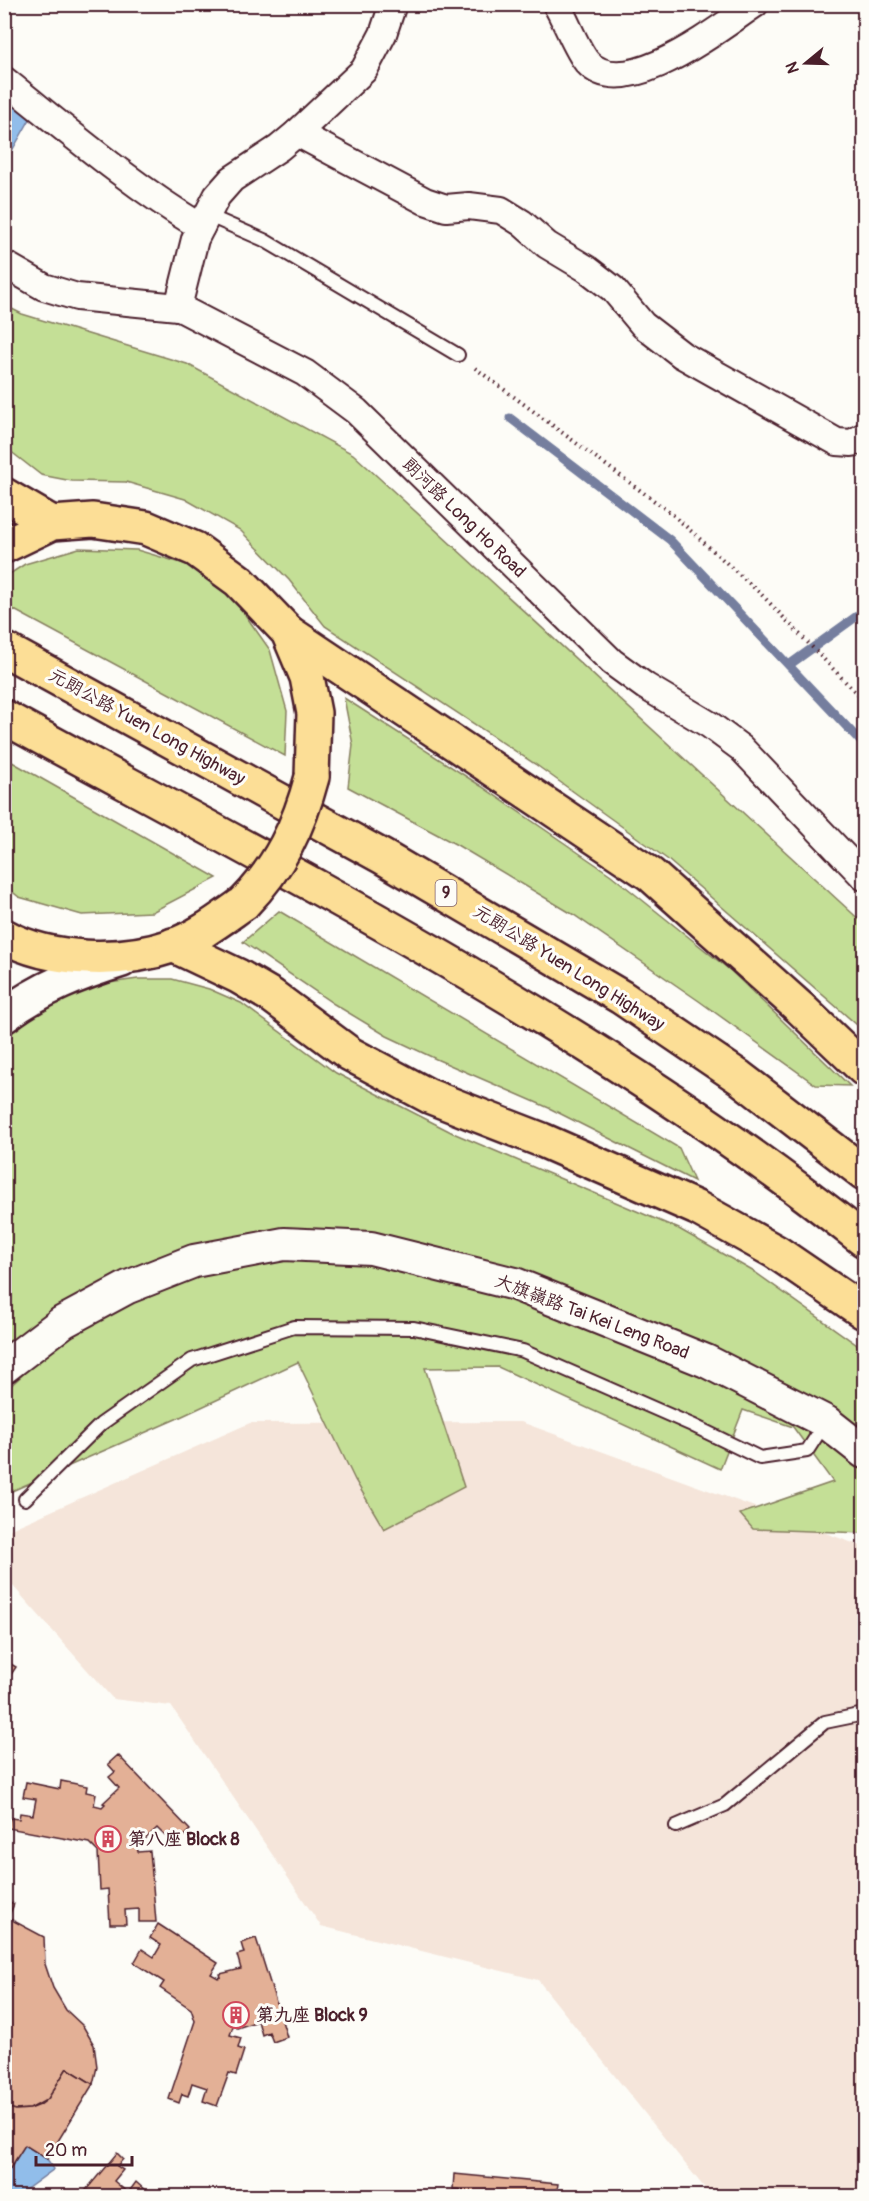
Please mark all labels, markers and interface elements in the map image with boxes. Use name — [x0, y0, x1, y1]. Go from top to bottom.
north arrow — [776, 33, 836, 93]
text: N — [781, 59, 804, 76]
street label: 朗河路 Long Ho Road — [397, 453, 531, 583]
street label: 元朗公路 Yuen Long Highway — [45, 663, 249, 791]
road number: 9 — [436, 880, 456, 906]
street label: 元朗公路 Yuen Long Highway — [469, 900, 669, 1036]
street label: 大旗嶺路 Tai Kei Leng Road — [492, 1269, 692, 1365]
building icon: 第八座 Block 8 — [93, 1824, 123, 1854]
place label: 第八座 Block 8 — [128, 1828, 240, 1851]
building icon: 第九座 Block 9 — [221, 2000, 251, 2030]
place label: 第九座 Block 9 — [256, 2004, 368, 2027]
scale bar — [36, 2129, 132, 2167]
text: 20 m — [45, 2139, 87, 2162]

